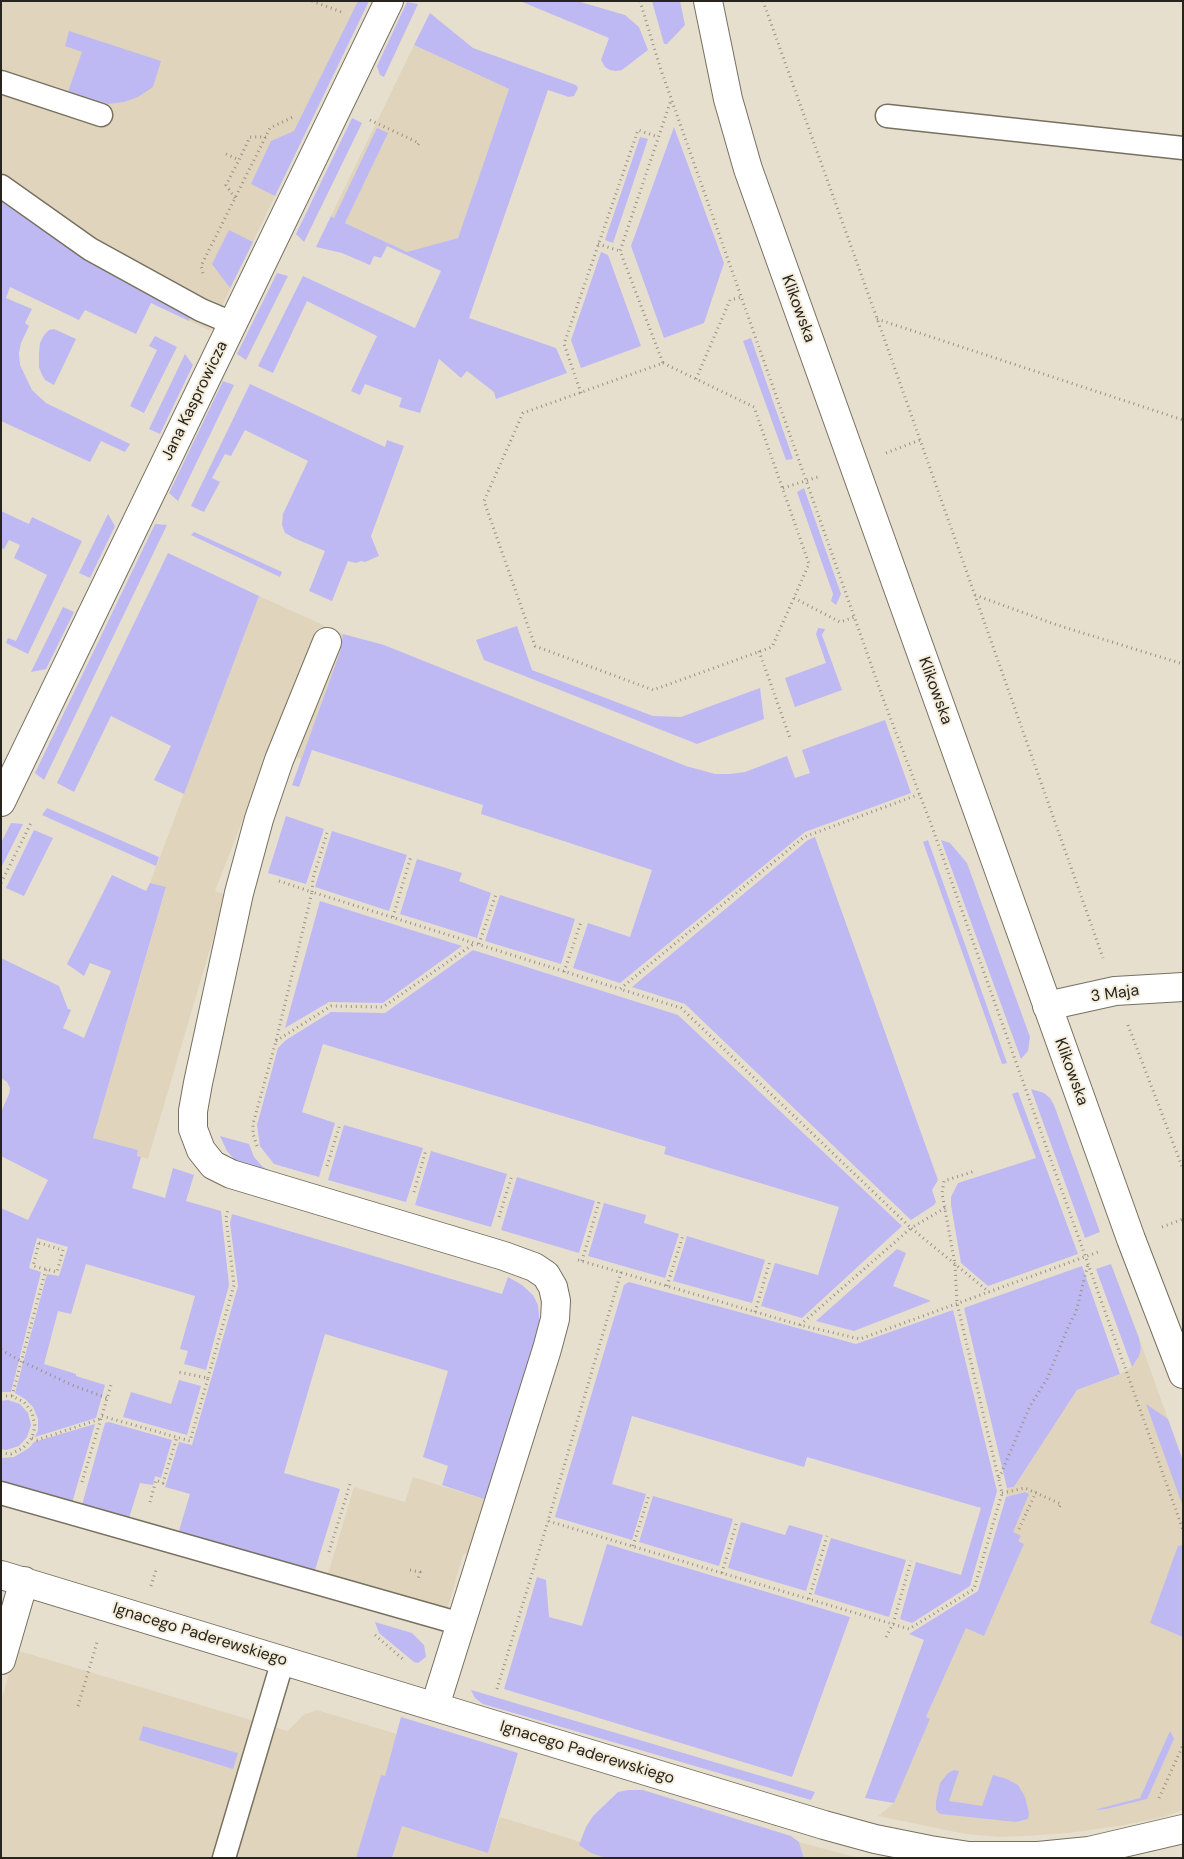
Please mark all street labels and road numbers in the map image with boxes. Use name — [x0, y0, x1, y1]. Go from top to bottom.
street label: Klikowska — [777, 273, 819, 345]
street label: Jana Kasprowicza — [158, 338, 232, 464]
street label: Klikowska — [914, 655, 956, 727]
street label: 3 Maja — [1090, 981, 1140, 1007]
street label: Klikowska — [1050, 1036, 1092, 1108]
street label: Ignacego Paderewskiego — [110, 1599, 290, 1671]
street label: Ignacego Paderewskiego — [497, 1717, 677, 1789]

